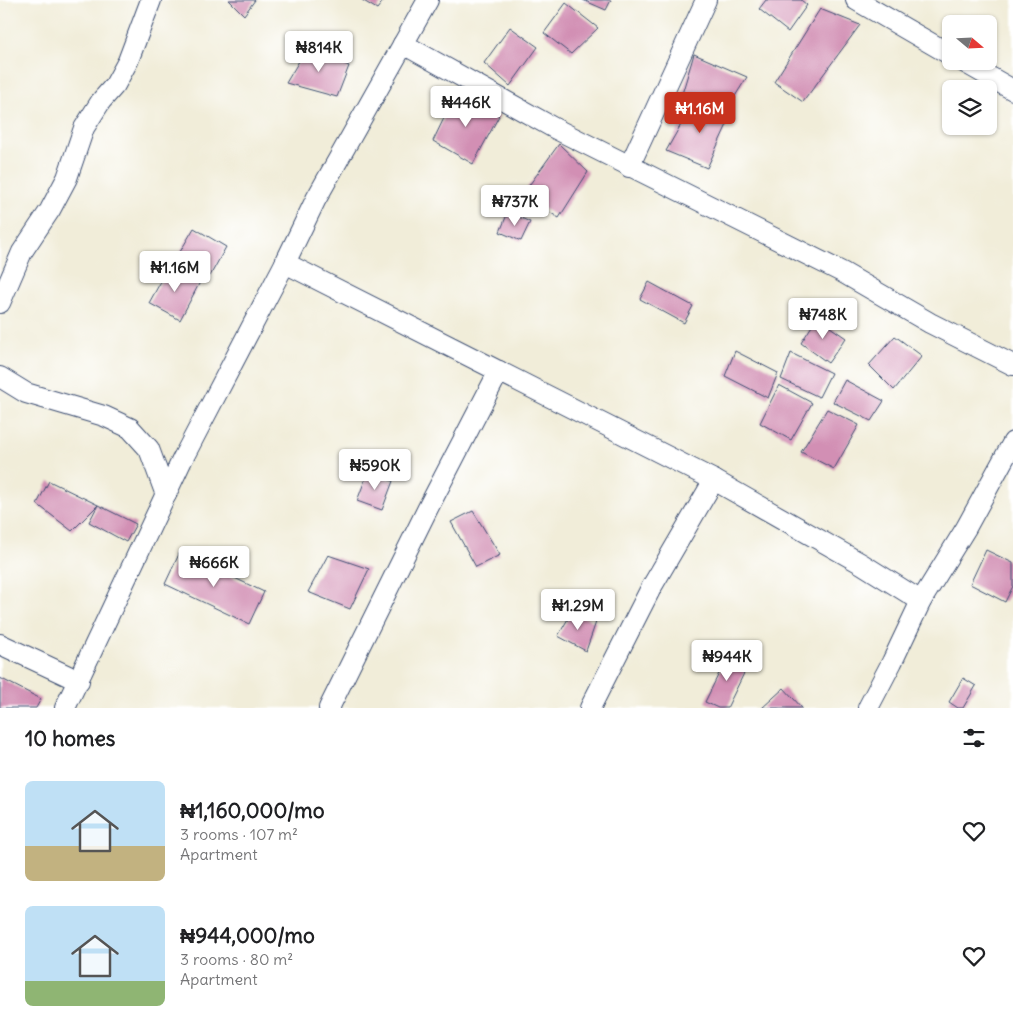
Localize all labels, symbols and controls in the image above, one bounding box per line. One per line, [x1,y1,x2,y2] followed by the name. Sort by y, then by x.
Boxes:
[942,15,998,70] north arrow
[942,15,997,135] map controls
[284,30,354,73] pin: ₦814K
[296,37,342,57] text: ₦814K
[942,80,997,135] button: layers
[431,86,501,128] pin: ₦446K
[441,92,491,112] text: ₦446K
[659,92,741,134] pin: ₦1.16M
[675,98,725,118] text: ₦1.16M
[480,184,550,227] pin: ₦737K
[492,191,538,211] text: ₦737K
[134,250,216,293] pin: ₦1.16M
[150,257,200,277] text: ₦1.16M
[788,298,858,340] pin: ₦748K
[799,304,847,324] text: ₦748K
[340,448,410,491] pin: ₦590K
[350,455,400,475] text: ₦590K
[179,546,249,588] pin: ₦666K
[189,552,239,572] text: ₦666K
[537,588,619,631] pin: ₦1.29M
[552,595,604,615] text: ₦1.29M
[692,640,762,682] pin: ₦944K
[702,646,752,666] text: ₦944K
[960,724,988,752] icon: filters
[25,725,115,752] text: 10 homes
[180,797,325,824] text: ₦1,160,000/mo
[65,801,125,861] icon: home
[960,817,988,845] icon: heart
[180,824,298,844] text: 3 rooms · 107 m²
[180,844,258,864] text: Apartment
[180,922,315,949] text: ₦944,000/mo
[65,926,125,986] icon: home
[960,942,988,970] icon: heart
[180,949,293,969] text: 3 rooms · 80 m²
[180,969,258,989] text: Apartment

